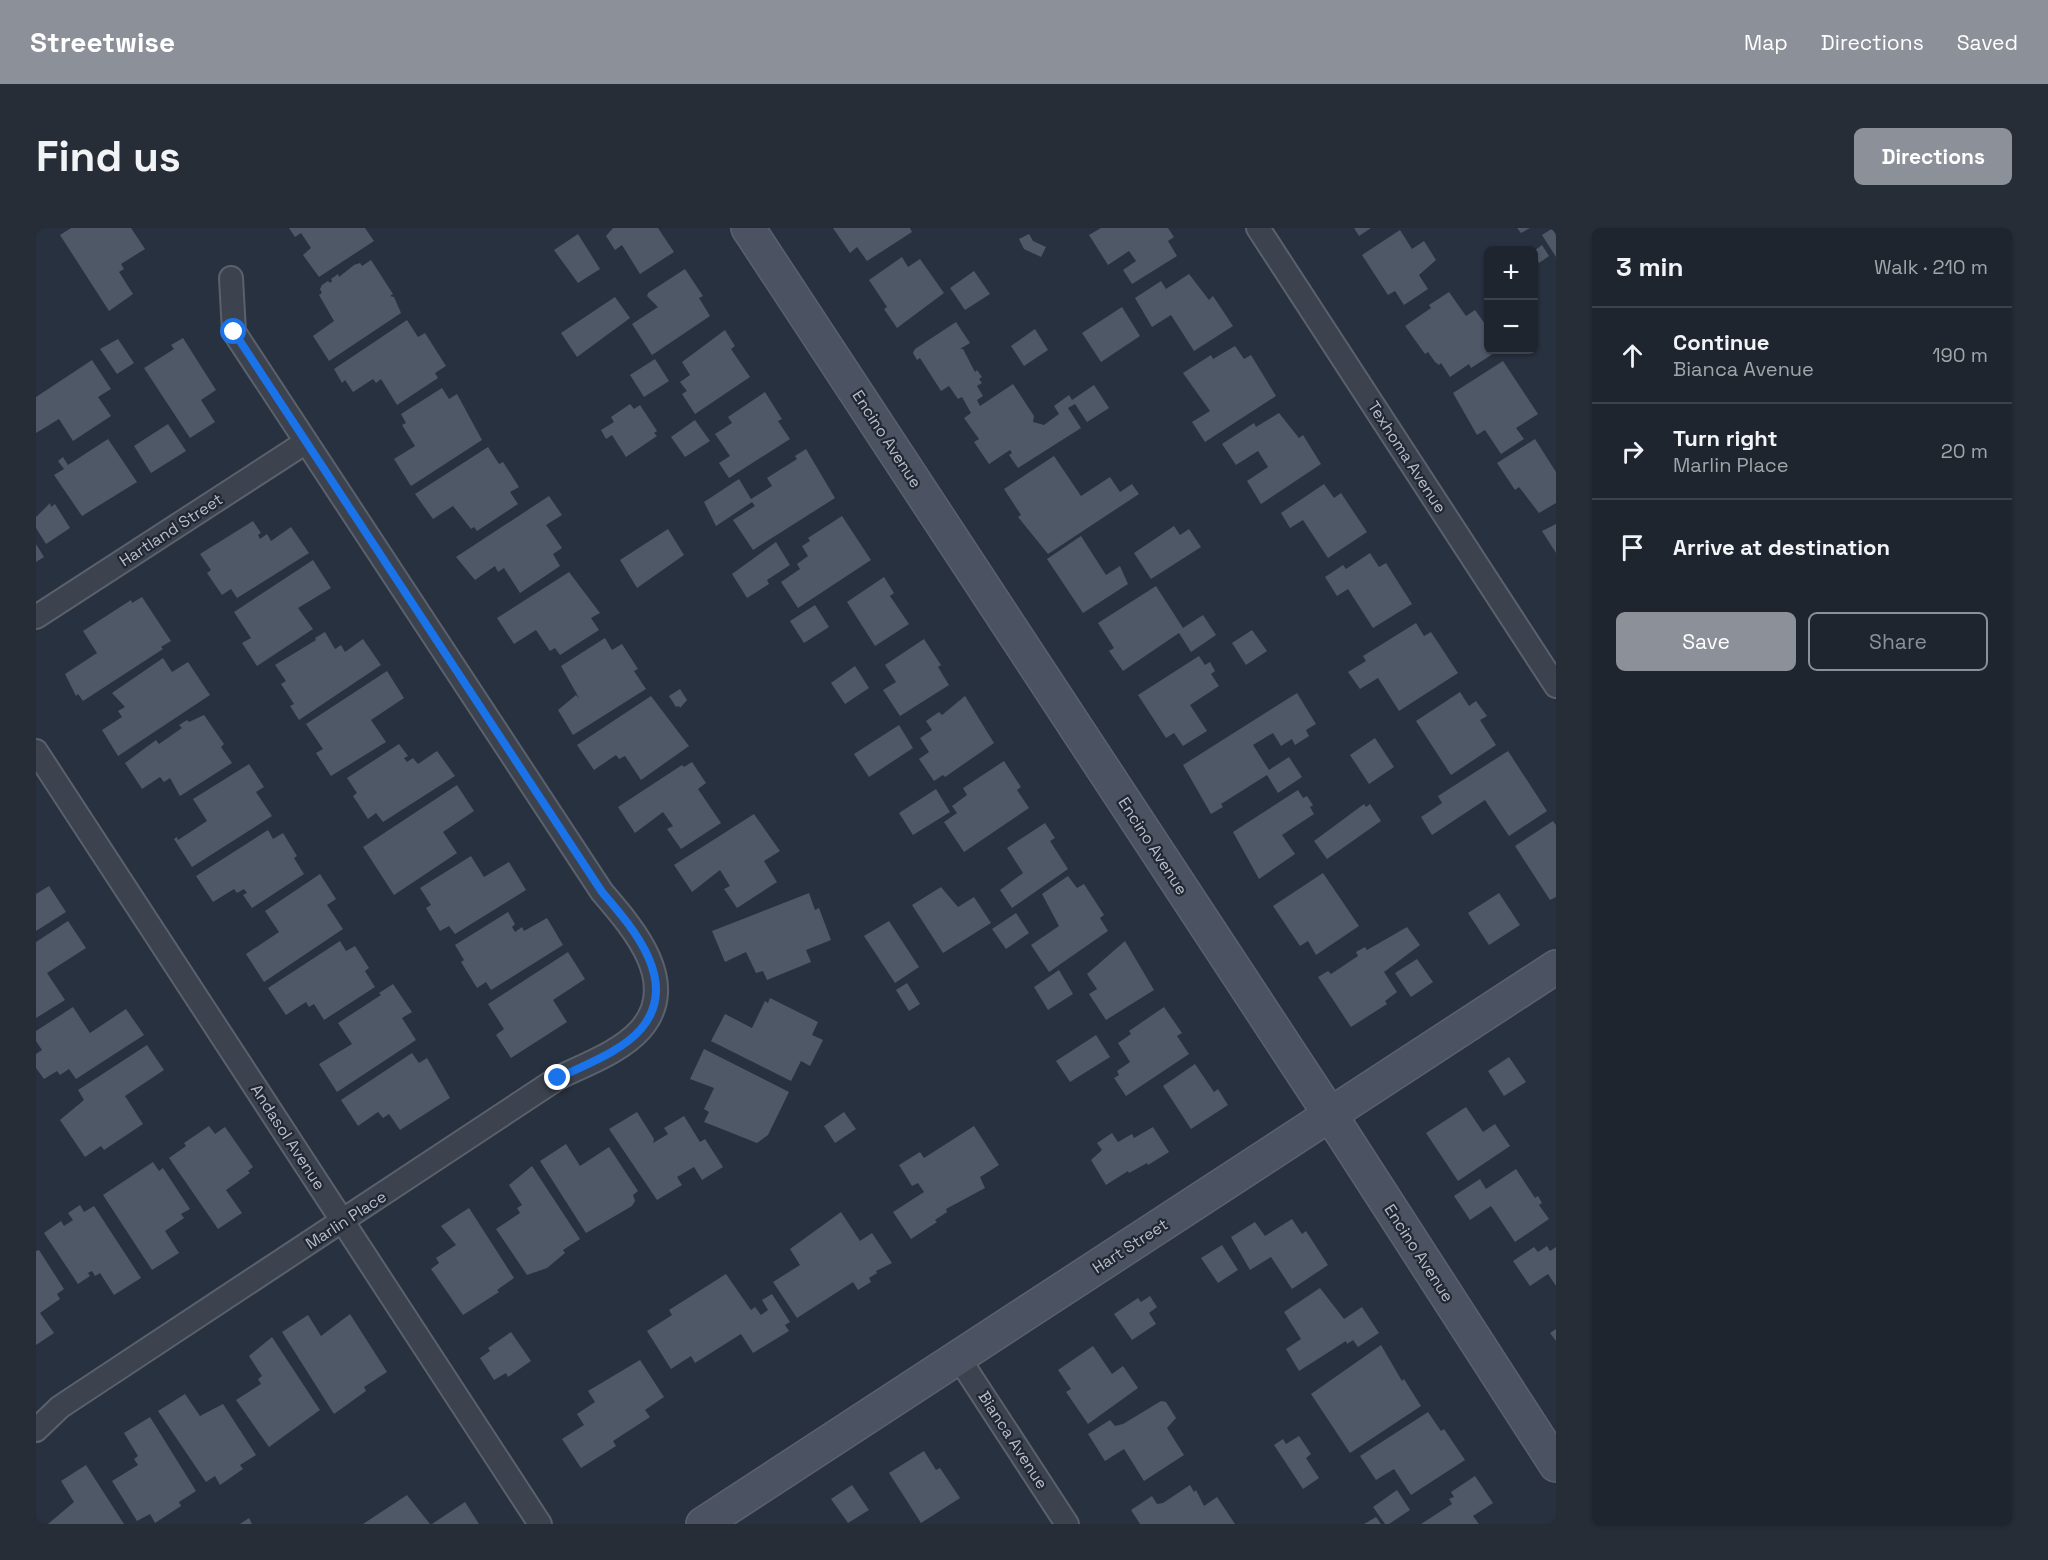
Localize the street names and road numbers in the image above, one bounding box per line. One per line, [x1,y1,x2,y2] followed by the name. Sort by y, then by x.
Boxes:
[848,386,926,492] street label: Encino Avenue
[1363,397,1451,517] street label: Texhoma Avenue
[115,489,227,571] street label: Hartland Street
[1114,793,1192,899] street label: Encino Avenue
[246,1080,330,1194] street label: Andasol Avenue
[302,1186,390,1254] street label: Marlin Place
[1380,1200,1458,1306] street label: Encino Avenue
[1088,1214,1172,1278] street label: Hart Street
[974,1387,1052,1493] street label: Bianca Avenue

